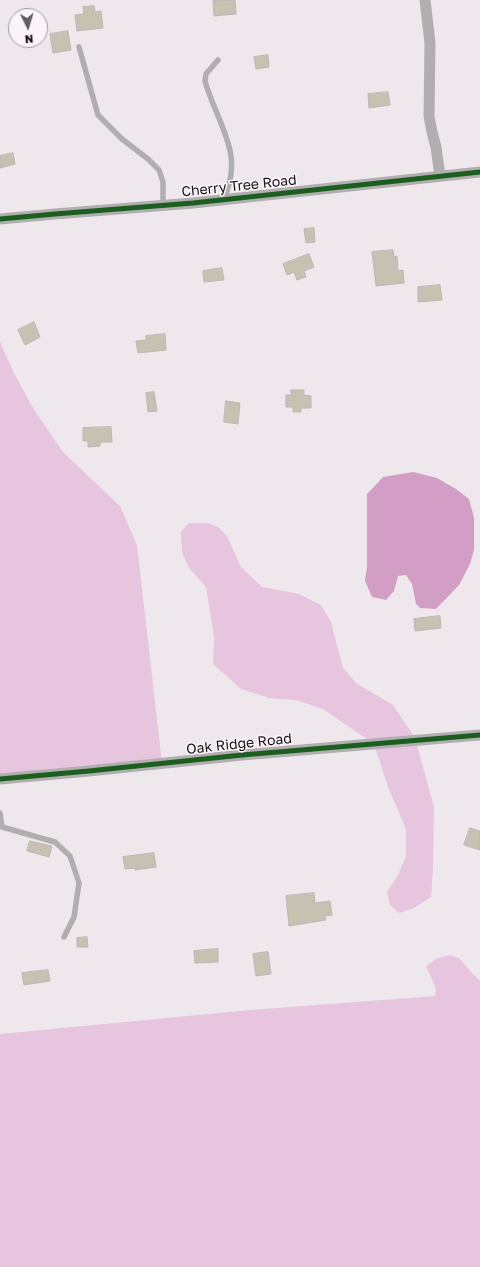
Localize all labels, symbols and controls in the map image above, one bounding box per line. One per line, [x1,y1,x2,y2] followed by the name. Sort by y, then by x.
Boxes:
[8,8,48,48] north arrow
[24,33,34,46] text: N
[181,172,297,200] street label: Cherry Tree Road
[185,730,293,758] street label: Oak Ridge Road

